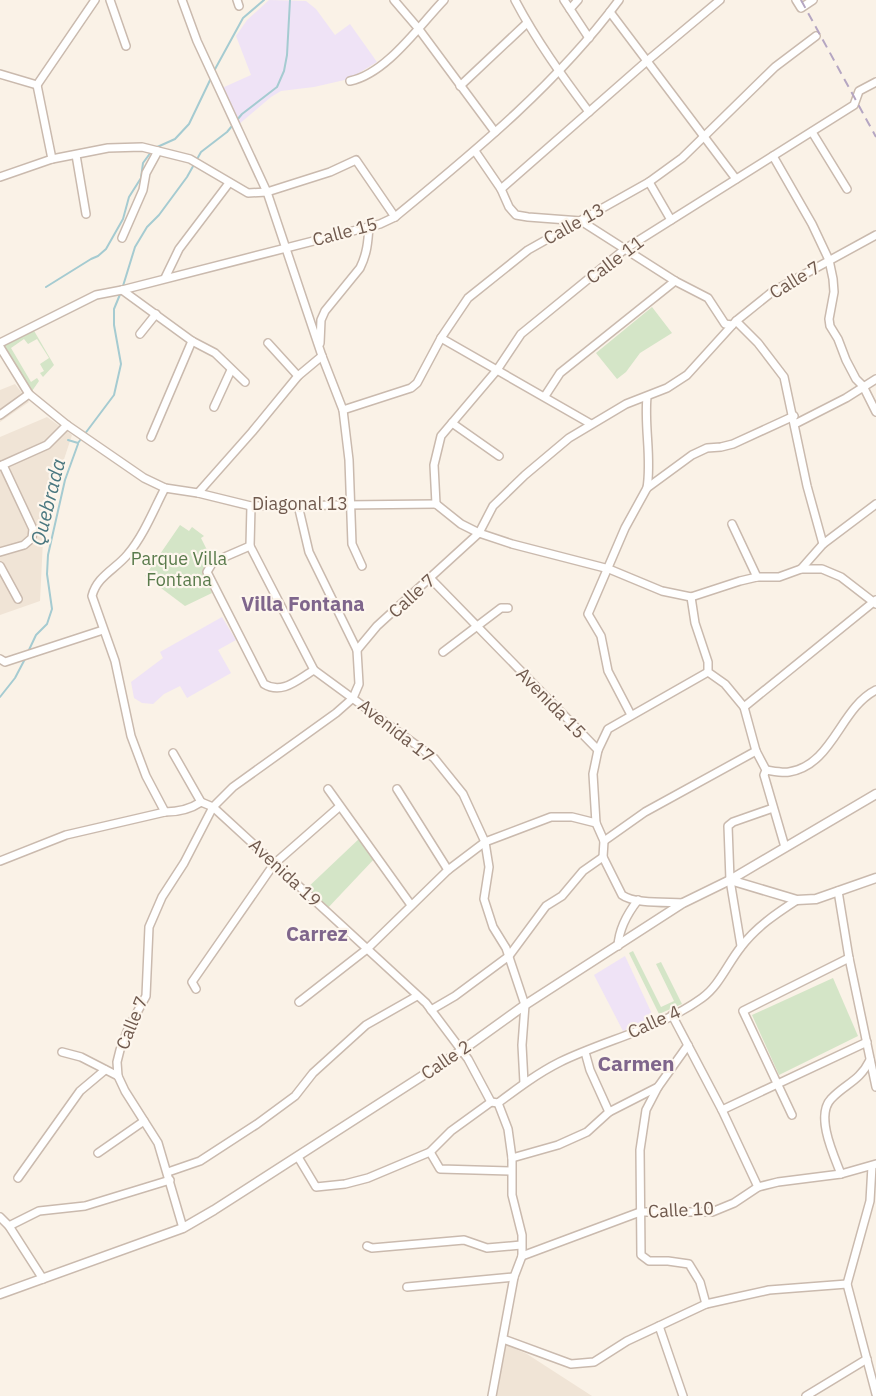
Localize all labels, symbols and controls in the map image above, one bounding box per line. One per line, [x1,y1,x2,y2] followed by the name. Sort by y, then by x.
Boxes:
[539,197,608,250] street label: Calle 13
[310,212,380,251] street label: Calle 15
[581,230,648,289] street label: Calle 11
[765,255,824,304] street label: Calle 7
[24,456,71,548] water label: Quebrada
[252,492,348,515] street label: Diagonal 13
[131,547,228,591] park label: Parque Villa Fontana
[383,569,440,623] street label: Calle 7
[241,590,365,617] district label: Villa Fontana
[512,662,591,743] street label: Avenida 15
[354,694,439,767] street label: Avenida 17
[244,833,326,912] street label: Avenida 19
[286,920,348,947] district label: Carrez
[110,993,153,1053] street label: Calle 7
[624,1000,684,1043] street label: Calle 4
[416,1035,475,1085] street label: Calle 2
[597,1049,675,1077] district label: Carmen
[647,1196,715,1223] street label: Calle 10

